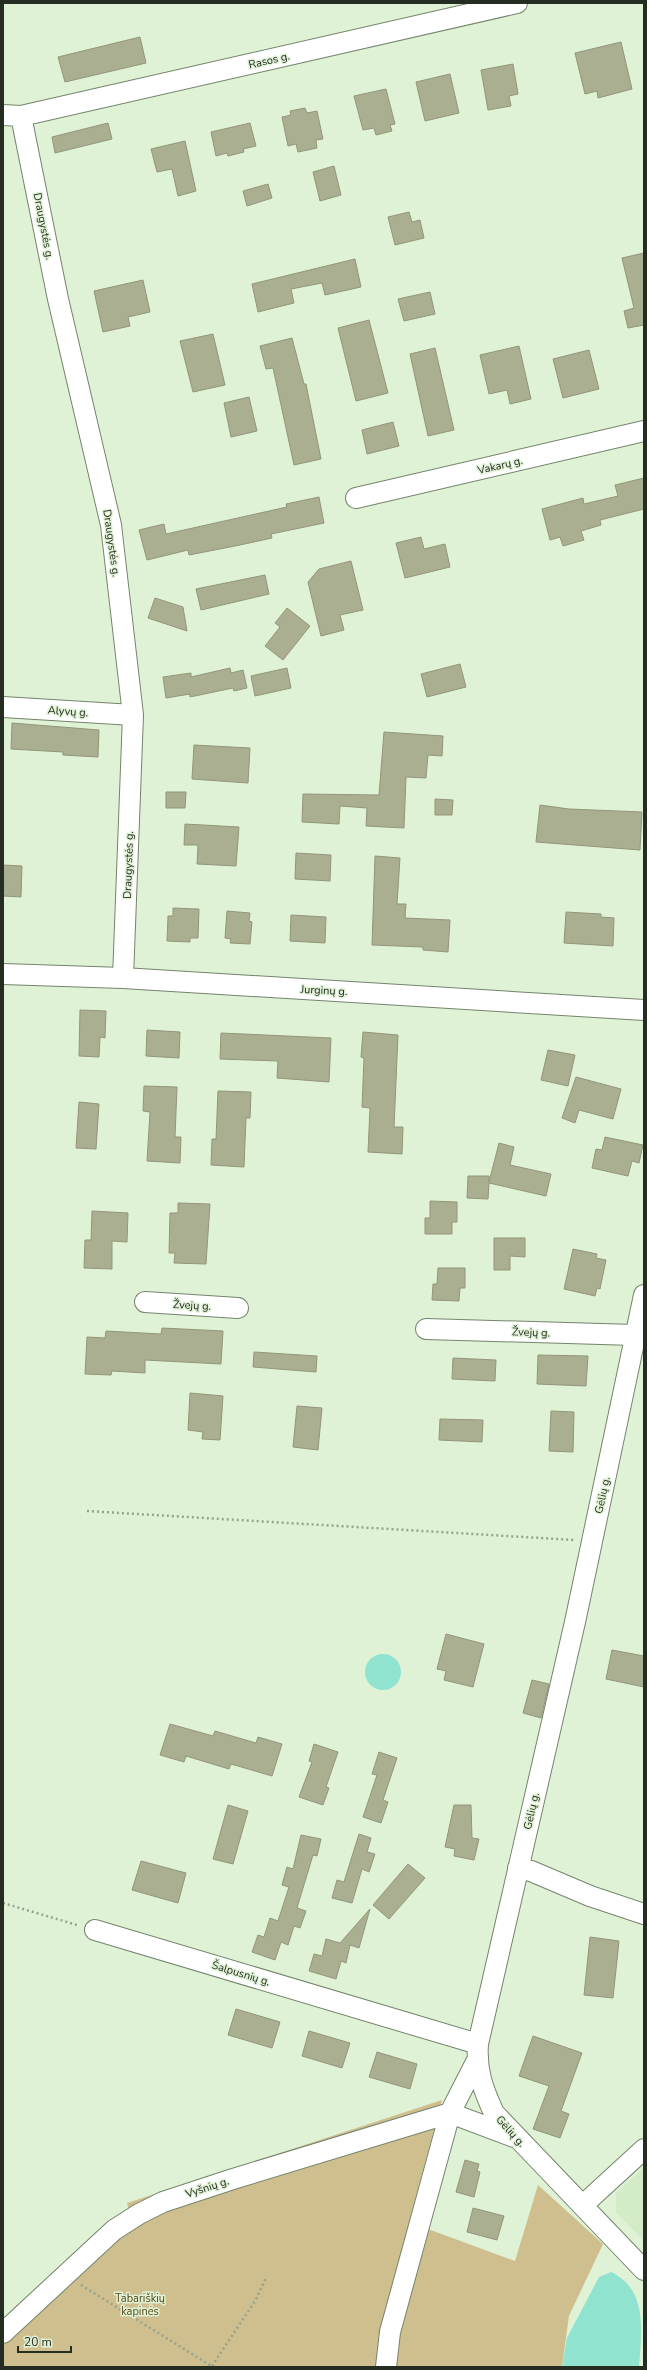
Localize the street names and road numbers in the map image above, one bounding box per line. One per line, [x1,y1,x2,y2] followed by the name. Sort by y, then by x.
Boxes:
[247,48,291,72] street label: Rasos g.
[30,191,57,261] street label: Draugystės g.
[475,453,524,478] street label: Vakarų g.
[99,508,124,578] street label: Draugystės g.
[47,703,89,720] street label: Alyvų g.
[120,831,137,899] street label: Draugystės g.
[299,982,348,999] street label: Jurginų g.
[173,1296,211,1314] street label: Žvejų g.
[512,1323,550,1341] street label: Žvejų g.
[591,1475,614,1515] street label: Gėlių g.
[520,1791,543,1831] street label: Gėlių g.
[210,1957,272,1989] street label: Šalpusnių g.
[492,2112,529,2150] street label: Gėlių g.
[183,2173,231,2202] street label: Vyšnių g.

